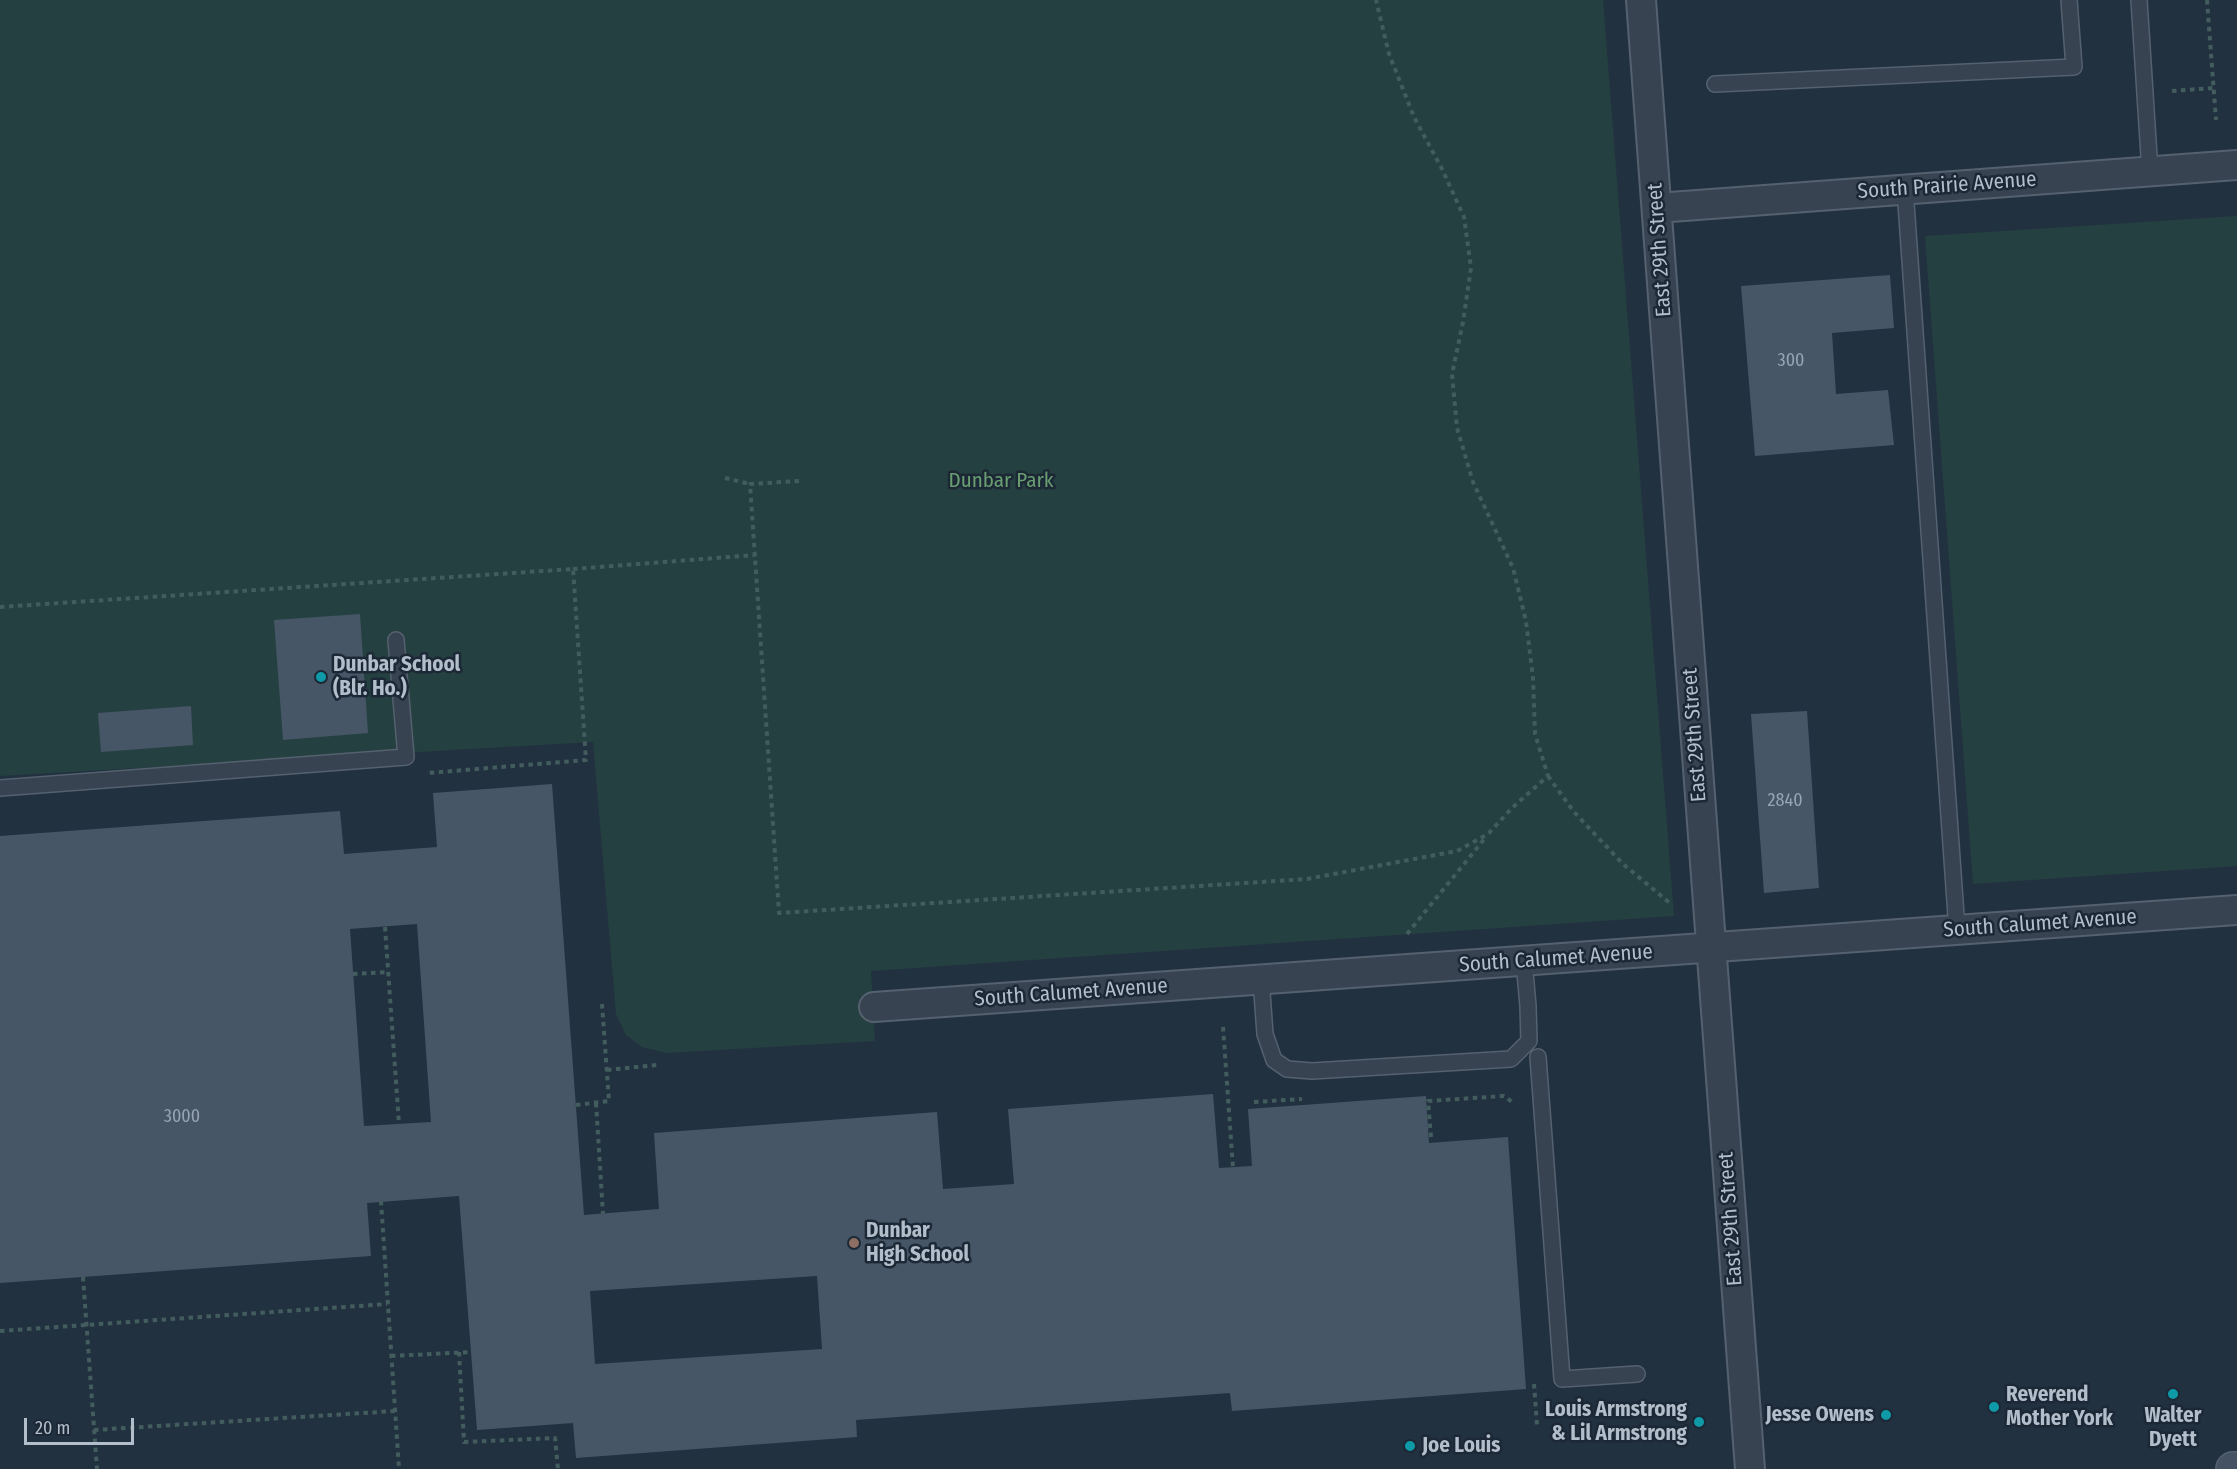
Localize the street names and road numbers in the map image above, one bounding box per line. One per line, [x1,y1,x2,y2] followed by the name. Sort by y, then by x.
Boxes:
[1857,167,2037,205] street label: South Prairie Avenue
[1643,182,1677,318] street label: East 29th Street
[1678,667,1712,803] street label: East 29th Street
[1942,905,2138,943] street label: South Calumet Avenue
[1458,940,1654,978] street label: South Calumet Avenue
[973,974,1169,1012] street label: South Calumet Avenue
[1714,1151,1748,1287] street label: East 29th Street

